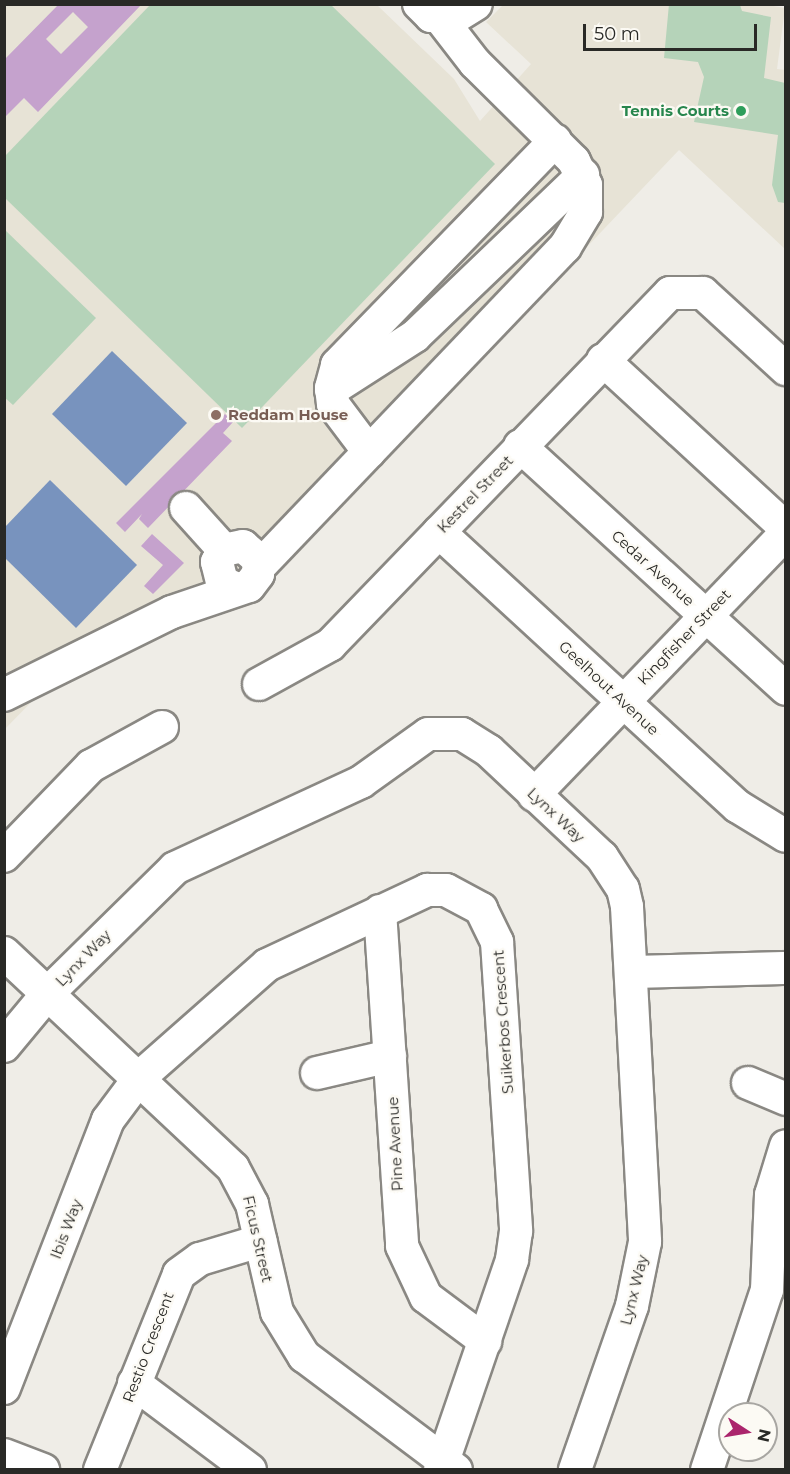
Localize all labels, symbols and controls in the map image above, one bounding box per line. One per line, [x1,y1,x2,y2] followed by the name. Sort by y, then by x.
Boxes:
[586,12,760,50] scale bar
[594,23,640,45] text: 50 m
[622,102,729,120] place label: Tennis Courts
[734,104,748,118] marker: Tennis Courts
[228,406,348,424] place label: Reddam House
[209,408,223,422] marker: Reddam House
[433,451,517,537] street label: Kestrel Street
[608,526,698,610] street label: Cedar Avenue
[634,585,734,689] street label: Kingfisher Street
[555,637,663,739] street label: Geelhout Avenue
[524,784,588,846] street label: Lynx Way
[52,926,114,990] street label: Lynx Way
[489,949,517,1095] street label: Suikerbos Crescent
[384,1096,406,1192] street label: Pine Avenue
[239,1194,277,1284] street label: Ficus Street
[46,1197,86,1261] street label: Ibis Way
[617,1253,651,1327] street label: Lynx Way
[119,1289,177,1405] street label: Restio Crescent
[718,1402,778,1462] north arrow
[754,1427,775,1444] text: N

